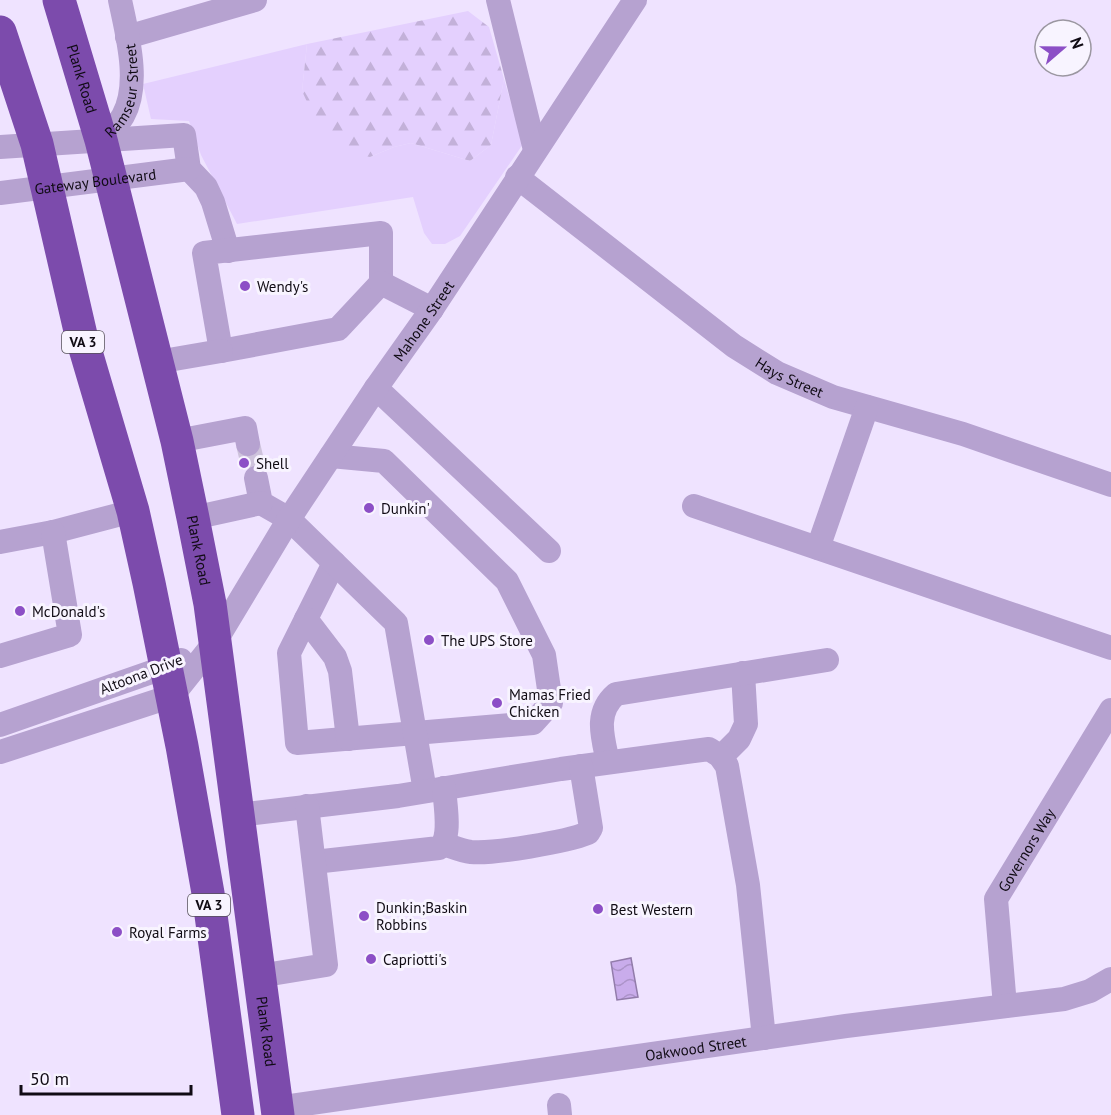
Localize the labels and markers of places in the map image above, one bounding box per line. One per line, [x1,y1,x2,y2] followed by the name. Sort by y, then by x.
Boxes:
[257,277,308,296] place label: Wendy's
[238,279,252,293] marker: Wendy's
[256,454,289,473] place label: Shell
[237,456,251,470] marker: Shell
[381,499,430,518] place label: Dunkin'
[362,501,376,515] marker: Dunkin'
[32,602,105,621] place label: McDonald's
[13,604,27,618] marker: McDonald's
[441,631,533,650] place label: The UPS Store
[422,633,436,647] marker: The UPS Store
[509,685,591,721] place label: Mamas Fried Chicken
[490,696,504,710] marker: Mamas Fried Chicken
[376,898,467,934] place label: Dunkin;Baskin Robbins
[610,900,693,919] place label: Best Western
[591,902,605,916] marker: Best Western
[357,909,371,923] marker: Dunkin;Baskin Robbins
[129,923,207,942] place label: Royal Farms
[110,925,124,939] marker: Royal Farms
[383,950,447,969] place label: Capriotti's
[364,952,378,966] marker: Capriotti's

